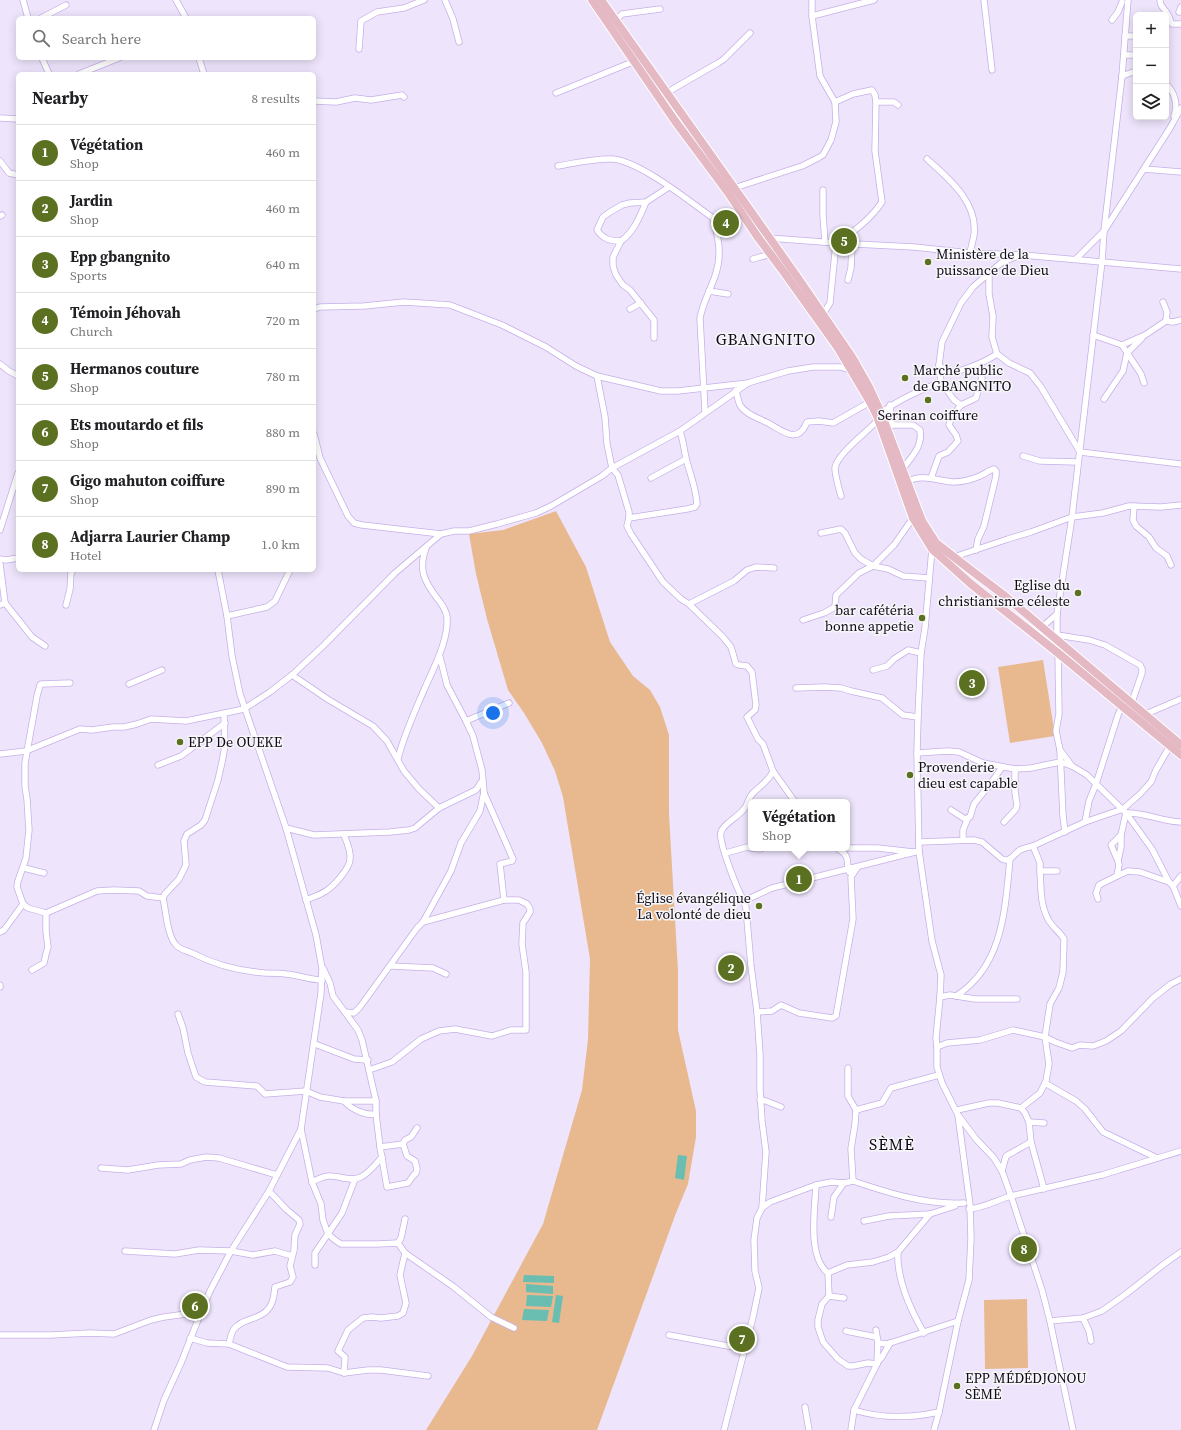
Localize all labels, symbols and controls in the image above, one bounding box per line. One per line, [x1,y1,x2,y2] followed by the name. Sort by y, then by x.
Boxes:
[1133,12,1169,120] map controls
[1133,12,1169,48] button: +
[16,16,316,60] search box
[30,27,52,49] icon: search
[62,28,141,49] text: Search here
[1133,48,1169,84] button: −
[1133,84,1169,120] button: layers
[32,86,88,110] text: Nearby
[252,90,300,107] text: 8 results
[70,134,143,155] text: Végétation
[41,144,49,161] text: 1
[266,144,300,161] text: 460 m
[70,155,99,172] text: Shop
[70,190,113,211] text: Jardin
[41,200,49,217] text: 2
[266,200,300,217] text: 460 m
[713,208,739,238] pin: 4
[70,211,99,228] text: Shop
[831,226,857,256] pin: 5
[936,244,1049,280] place label: Ministère de la puissance de Dieu
[70,246,170,267] text: Epp gbangnito
[41,256,49,273] text: 3
[266,256,300,273] text: 640 m
[923,257,933,267] marker: Ministère de la puissance de Dieu
[70,267,107,284] text: Sports
[70,302,181,323] text: Témoin Jéhovah
[41,312,49,329] text: 4
[266,312,300,329] text: 720 m
[70,323,113,340] text: Church
[716,328,816,350] district label: GBANGNITO
[70,358,199,379] text: Hermanos couture
[913,360,1012,396] place label: Marché public de GBANGNITO
[41,368,49,385] text: 5
[266,368,300,385] text: 780 m
[900,373,910,383] marker: Marché public de GBANGNITO
[70,379,99,396] text: Shop
[923,395,933,405] marker: Serinan coiffure
[878,405,978,425] place label: Serinan coiffure
[70,414,203,435] text: Ets moutardo et fils
[41,424,49,441] text: 6
[266,424,300,441] text: 880 m
[70,435,99,452] text: Shop
[70,470,225,491] text: Gigo mahuton coiffure
[41,480,49,497] text: 7
[266,480,300,497] text: 890 m
[70,491,99,508] text: Shop
[70,526,230,547] text: Adjarra Laurier Champ
[41,536,49,553] text: 8
[261,536,300,553] text: 1.0 km
[70,547,102,564] text: Hotel
[938,575,1070,611] place label: Eglise du christianisme céleste
[1073,588,1083,598] marker: Eglise du christianisme céleste
[825,600,915,636] place label: bar cafétéria bonne appetie
[917,613,927,623] marker: bar cafétéria bonne appetie
[959,668,985,698] pin: 3
[483,703,503,723] your location
[188,732,282,752] place label: EPP De OUEKE
[175,737,185,747] marker: EPP De OUEKE
[918,757,1018,793] place label: Provenderie dieu est capable
[905,770,915,780] marker: Provenderie dieu est capable
[748,799,850,851] popup
[762,806,836,827] text: Végétation
[762,827,791,844] text: Shop
[786,864,812,894] pin: 1
[636,888,751,924] place label: Église évangélique La volonté de dieu
[754,901,764,911] marker: Église évangélique La volonté de dieu
[718,953,744,983] pin: 2
[869,1133,915,1155] district label: SÈMÈ
[1011,1234,1037,1264] pin: 8
[182,1291,208,1321] pin: 6
[729,1324,755,1354] pin: 7
[965,1368,1086,1404] place label: EPP MÉDÉDJONOU SÈMÉ
[952,1381,962,1391] marker: EPP MÉDÉDJONOU SÈMÉ

